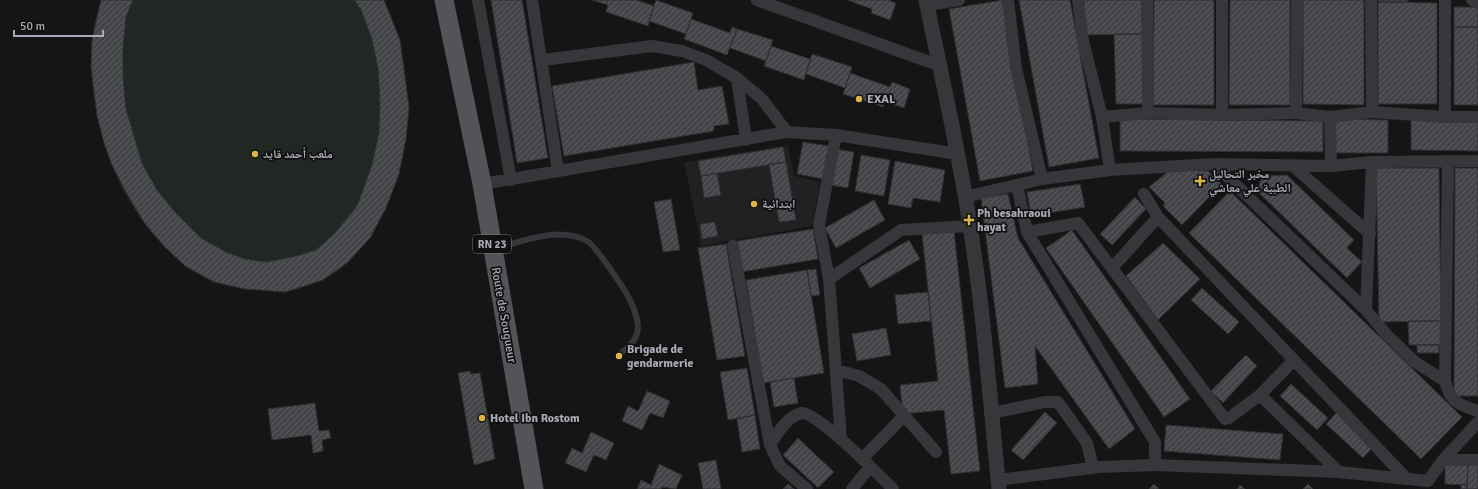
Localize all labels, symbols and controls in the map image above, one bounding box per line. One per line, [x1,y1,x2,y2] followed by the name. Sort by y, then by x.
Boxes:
[14,12,103,38] scale bar
[20,19,45,34] text: 50 m
[867,92,896,107] place label: EXAL
[854,94,864,104] marker: EXAL
[263,147,333,162] place label: ملعب أحمد قايد
[250,149,260,159] marker: ملعب أحمد قايد
[1209,167,1291,198] place label: مخبر التحاليل الطبية علي معاشي
[1194,175,1206,187] marker: مخبر التحاليل الطبية علي معاشي
[762,197,795,212] place label: ابتدائية
[749,199,759,209] marker: ابتدائية
[977,206,1051,235] place label: Ph besahraoui hayat
[964,215,974,225] marker: Ph besahraoui hayat
[473,235,511,253] road number: RN 23
[488,266,519,365] street label: Route de Sougueur
[627,342,694,371] place label: Brigade de gendarmerie
[614,351,624,361] marker: Brigade de gendarmerie
[490,411,580,426] place label: Hotel Ibn Rostom
[477,413,487,423] marker: Hotel Ibn Rostom

